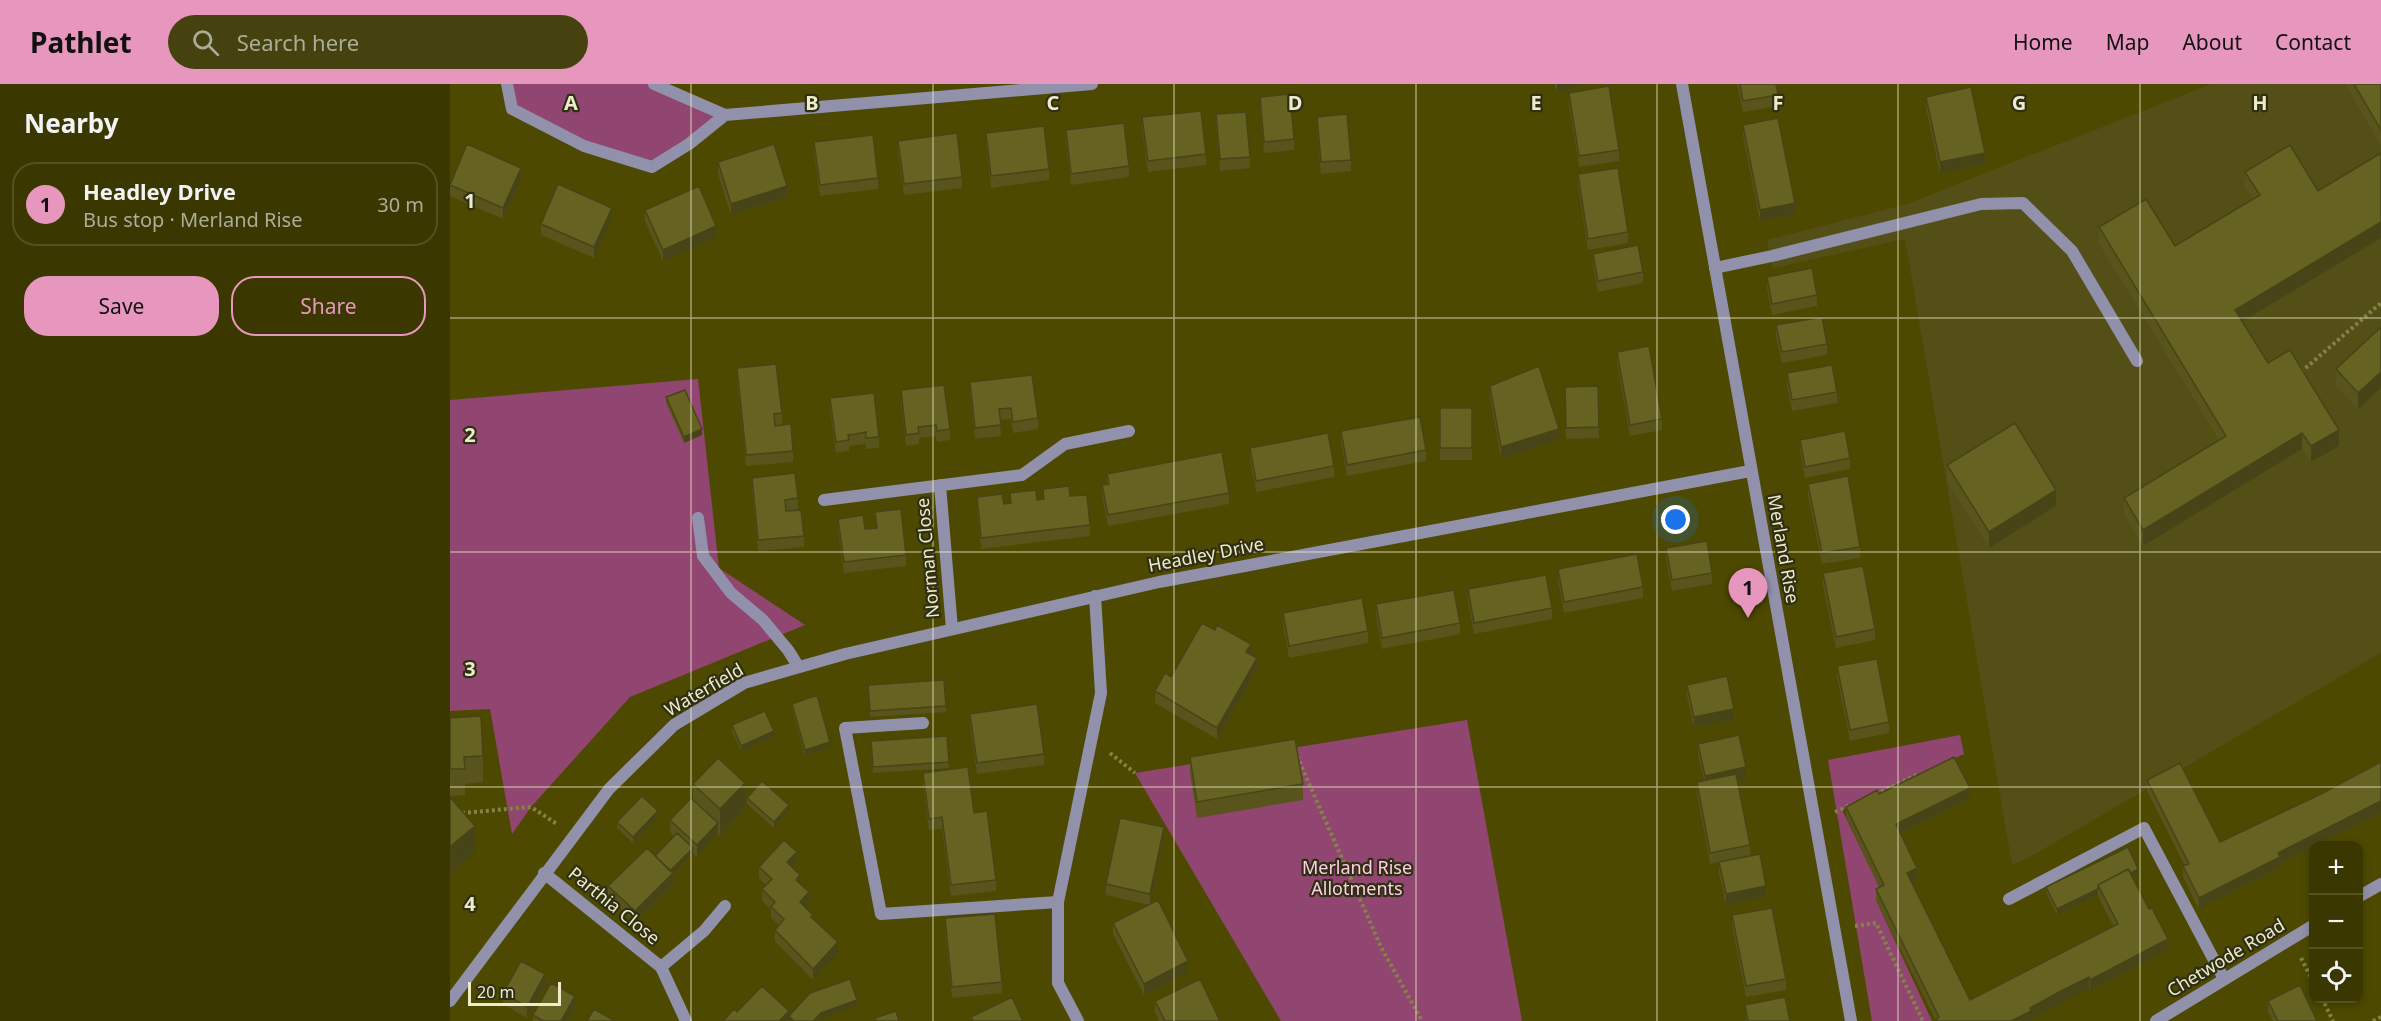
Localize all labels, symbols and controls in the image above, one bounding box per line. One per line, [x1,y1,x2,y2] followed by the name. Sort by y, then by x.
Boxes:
[168,15,588,69] search box
[30,23,132,61] text: Pathlet
[189,26,222,59] icon: search
[237,27,359,57] text: Search here
[2013,28,2073,56] text: Home
[2106,28,2149,56] text: Map
[2182,28,2242,56] text: About
[2275,28,2351,56] text: Contact
[564,89,578,116] text: A
[805,89,819,116] text: B
[1047,89,1060,116] text: C
[1288,89,1302,116] text: D
[1530,89,1542,116] text: E
[1773,89,1783,116] text: F
[2012,89,2026,116] text: G
[2252,89,2268,116] text: H
[24,105,119,141] text: Nearby
[83,176,236,206] text: Headley Drive
[464,187,476,214] text: 1
[40,191,51,218] text: 1
[377,191,424,218] text: 30 m
[83,206,302,233] text: Bus stop · Merland Rise
[24,276,219,336] button: Save
[231,276,426,336] button: Share
[464,421,476,448] text: 2
[1763,493,1805,605] street label: Merland Rise
[910,497,944,619] street label: Norman Close
[1661,505,1690,534] your location
[1146,531,1266,577] street label: Headley Drive
[1728,568,1768,618] pin: 1
[464,655,476,682] text: 3
[660,657,747,721] street label: Waterfield
[2309,841,2363,1003] map controls
[2309,841,2363,895] button: +
[1302,855,1412,900] park label: Merland Rise Allotments
[564,861,665,950] street label: Parthia Close
[464,890,476,917] text: 4
[2309,895,2363,949] button: −
[2162,913,2289,1002] street label: Chetwode Road
[2309,949,2363,1003] button: locate
[468,979,561,1006] scale bar
[477,981,514,1003] text: 20 m

